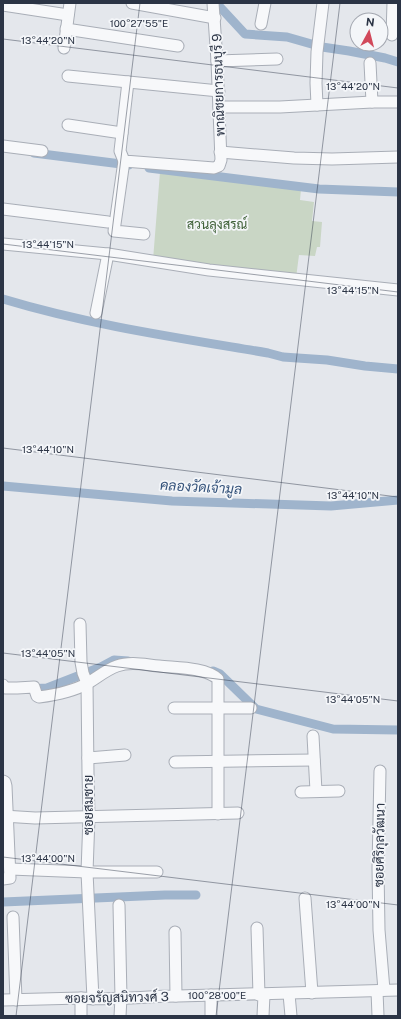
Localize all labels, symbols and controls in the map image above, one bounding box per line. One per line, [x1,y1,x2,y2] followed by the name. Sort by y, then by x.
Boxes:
[349,12,389,52] north arrow
[365,16,375,29] text: N
[110,17,168,29] text: 100°27'55"E
[207,33,230,137] street label: พาณิชยการธนบุรี 9
[21,34,75,46] text: 13°44'20"N
[326,80,380,92] text: 13°44'20"N
[187,215,247,234] park label: สวนลุงสรณ์
[22,238,74,250] text: 13°44'15"N
[327,284,379,296] text: 13°44'15"N
[22,443,74,455] text: 13°44'10"N
[159,477,242,499] water label: คลองวัดเจ้ามูล
[327,489,379,501] text: 13°44'10"N
[21,647,75,659] text: 13°44'05"N
[326,693,380,705] text: 13°44'05"N
[81,775,96,835] street label: ซอยสมชาย
[370,803,390,887] street label: ซอยศิริกุลวัฒนา
[21,852,75,864] text: 13°44'00"N
[326,898,380,910] text: 13°44'00"N
[65,987,169,1007] street label: ซอยจรัญสนิทวงศ์ 3
[188,989,246,1001] text: 100°28'00"E

